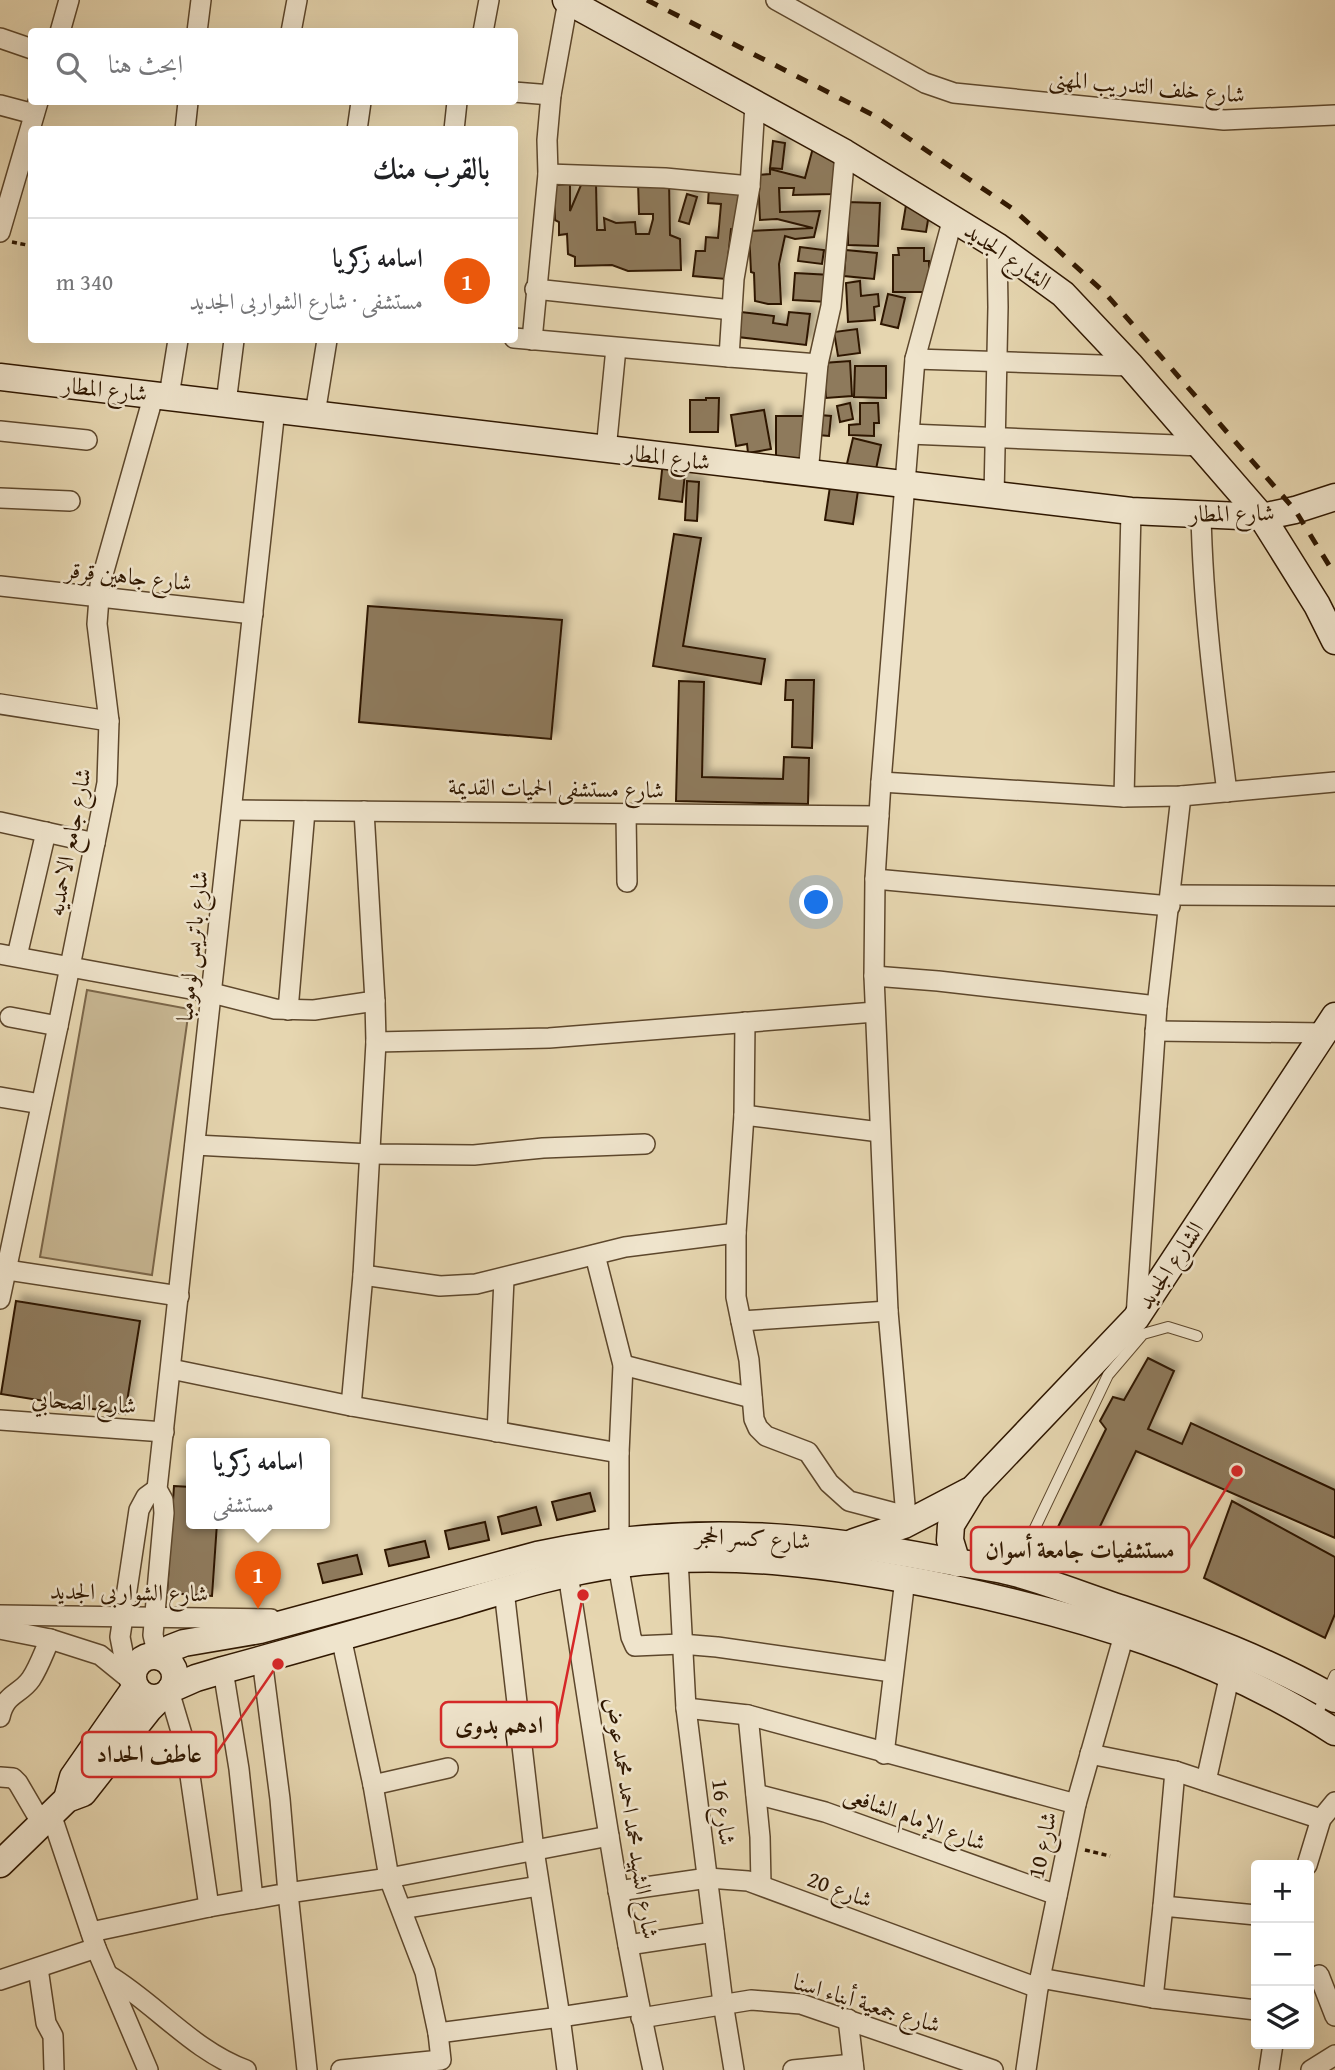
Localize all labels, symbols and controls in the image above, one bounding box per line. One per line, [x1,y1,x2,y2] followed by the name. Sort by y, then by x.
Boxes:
[28,28,518,105] search box
[108,44,183,83] text: ابحث هنا
[52,48,90,86] icon: search
[1047,60,1246,114] street label: شارع خلف التدريب المهنى
[373,146,490,190] text: بالقرب منك
[956,214,1058,301] street label: الشارع الجديد
[332,238,423,277] text: اسامه زكريا
[56,265,113,298] text: 340 m
[461,265,473,298] text: 1
[189,284,423,317] text: مستشفى · شارع الشواربى الجديد
[59,367,149,413] street label: شارع المطار
[621,435,712,482] street label: شارع المطار
[1187,495,1275,534] street label: شارع المطار
[62,552,194,603] street label: شارع جاهين قرقر
[38,765,104,920] street label: شارع جامع الاحمديه
[448,769,664,810] street label: شارع مستشفى الحميات القديمة
[167,869,220,1023] street label: شارع باتريس لومومبا
[799,885,833,919] your location
[1128,1214,1214,1317] street label: الشارع الجديد
[30,1381,138,1426] street label: شارع الصحابي
[186,1438,330,1529] popup
[213,1441,303,1480] text: اسامه زكريا
[213,1487,274,1520] text: مستشفى
[693,1518,811,1561] street label: شارع كسر الحجر
[971,1527,1189,1572] callout: مستشفيات جامعة أسوان
[985,1532,1175,1567] text: مستشفيات جامعة أسوان
[235,1551,281,1609] pin: 1
[49,1574,208,1613] street label: شارع الشواربى الجديد
[593,1695,668,1942] street label: شارع الشهيد محمد احمد محمد عوض
[441,1702,557,1747] callout: ادهم بدوى
[455,1707,543,1747] text: ادهم بدوى
[82,1732,216,1777] callout: عاطف الحداد
[96,1736,202,1771] text: عاطف الحداد
[700,1777,745,1848] street label: شارع 16
[838,1777,991,1862] street label: شارع الإمام الشافعى
[1018,1809,1069,1882] street label: شارع 10
[1251,1860,1314,2049] map controls
[1251,1860,1314,1923] button: +
[802,1862,877,1919] street label: شارع 20
[1251,1923,1314,1986] button: −
[788,1964,945,2044] street label: شارع جمعية أبناء اسنا
[1251,1986,1314,2049] button: layers

